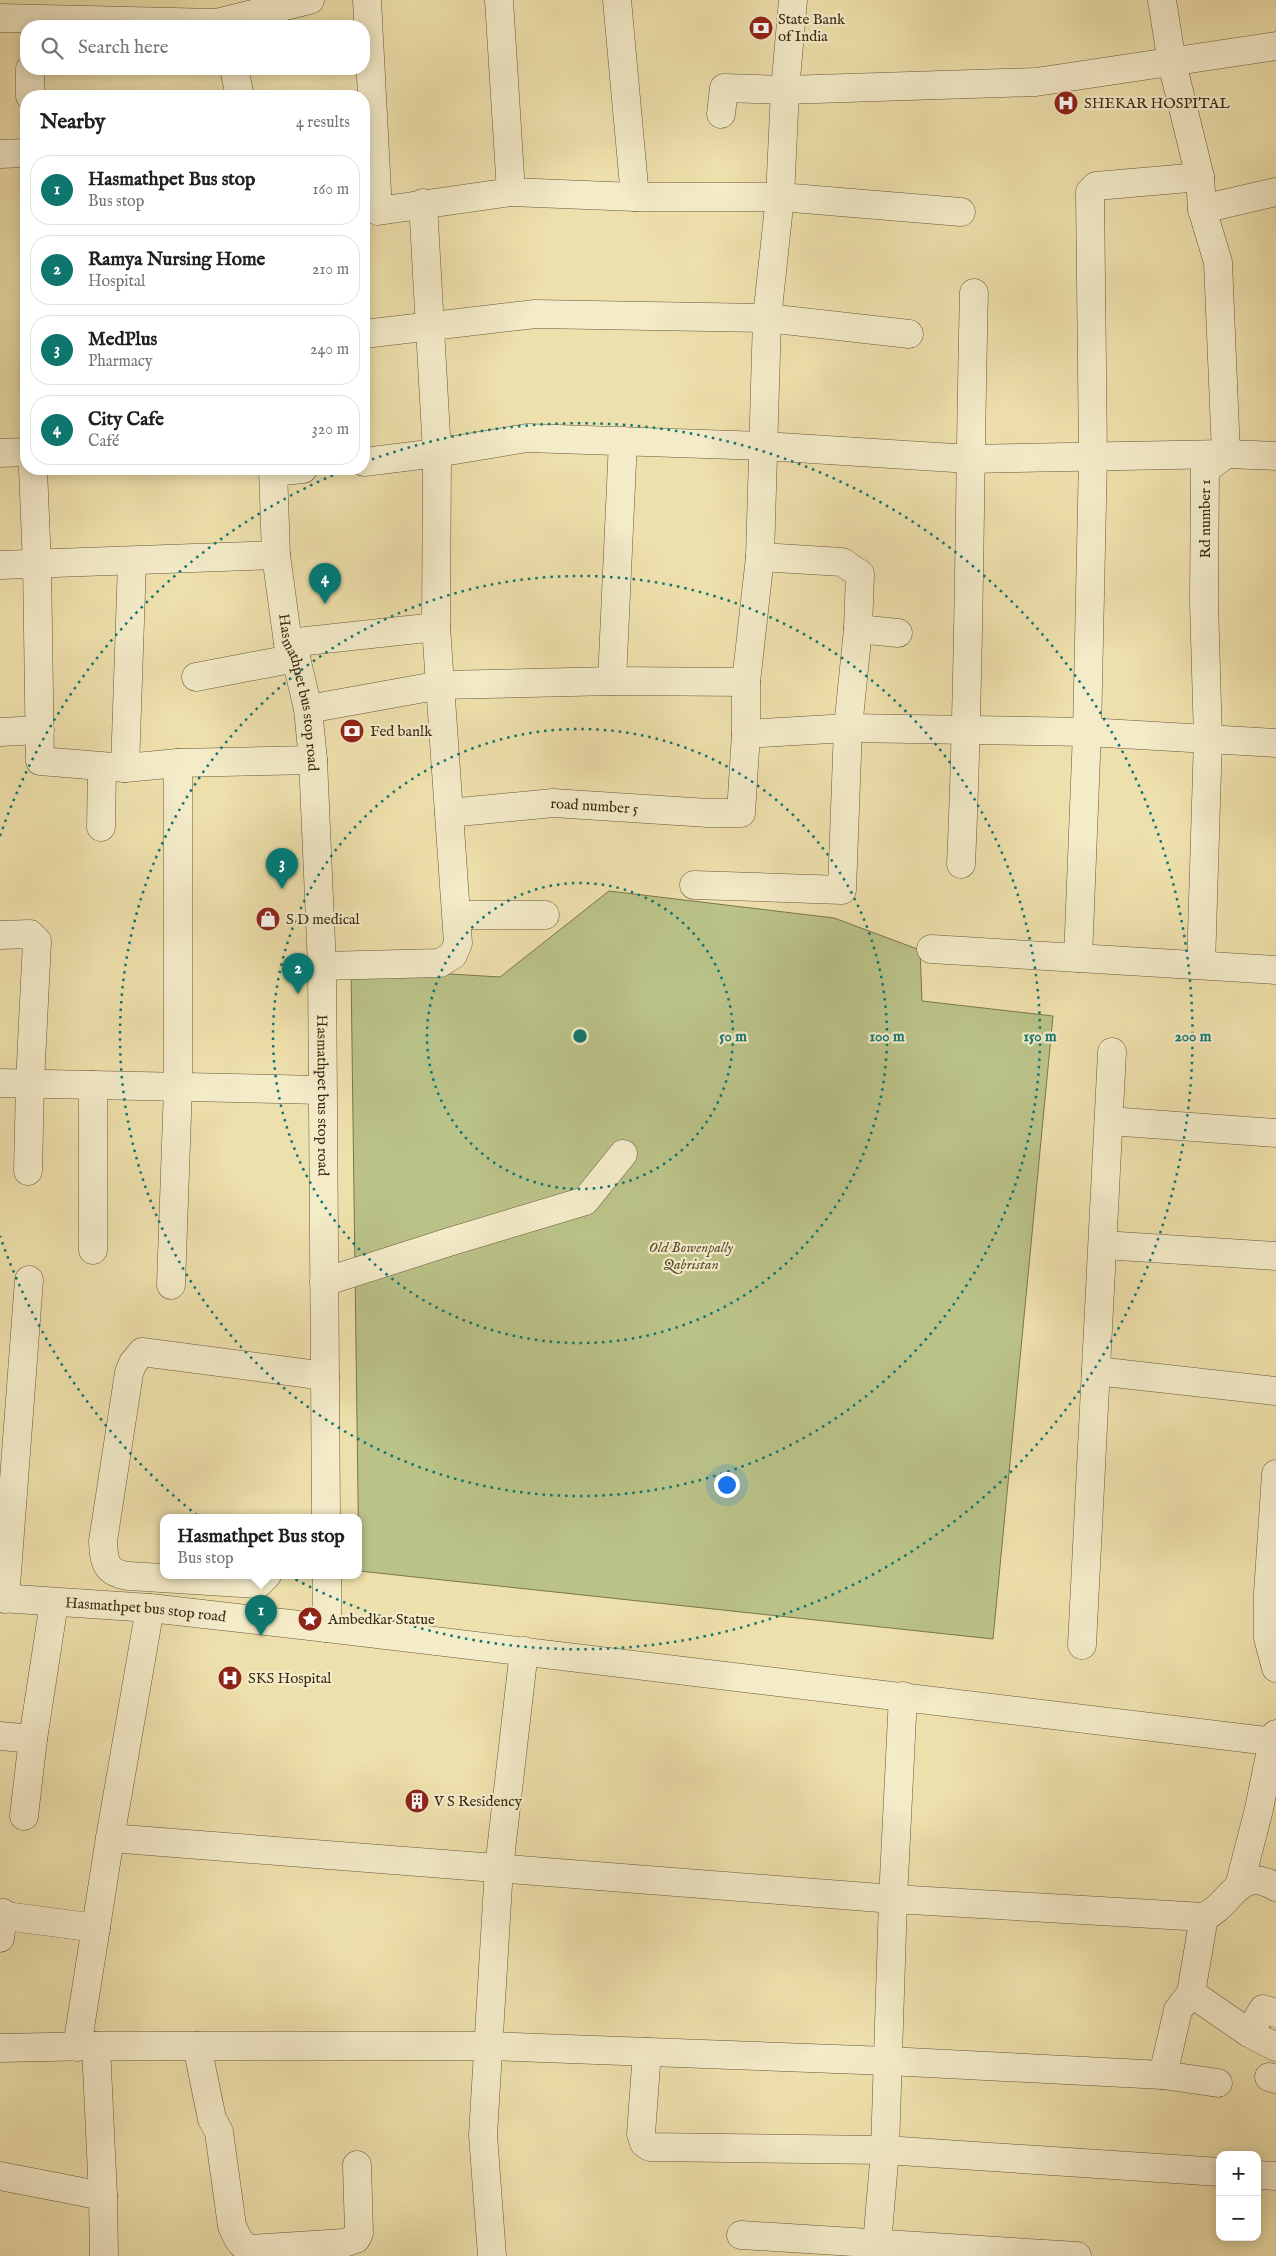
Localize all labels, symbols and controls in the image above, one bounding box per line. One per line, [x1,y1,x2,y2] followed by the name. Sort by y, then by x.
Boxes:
[778,10,846,46] place label: State Bank of India
[748,15,774,41] bank icon: State Bank of India
[20,20,370,75] search box
[38,34,66,62] icon: search
[78,36,169,60] text: Search here
[1053,90,1079,116] hospital icon: SHEKAR HOSPITAL
[1084,94,1230,113] place label: SHEKAR HOSPITAL
[40,109,105,136] text: Nearby
[296,113,350,133] text: 4 results
[88,168,255,192] text: Hasmathpet Bus stop
[54,180,60,200] text: 1
[313,180,349,200] text: 160 m
[88,192,144,212] text: Bus stop
[88,248,265,272] text: Ramya Nursing Home
[53,260,61,280] text: 2
[312,260,349,280] text: 210 m
[88,272,145,292] text: Hospital
[88,328,157,352] text: MedPlus
[54,340,60,360] text: 3
[310,340,349,360] text: 240 m
[88,352,153,372] text: Pharmacy
[88,408,164,432] text: City Cafe
[53,420,61,440] text: 4
[312,420,349,440] text: 320 m
[88,432,119,452] text: Café
[1196,479,1215,559] street label: Rd number 1
[309,563,341,604] pin: 4
[275,612,323,773] street label: Hasmathpet bus stop road
[339,718,365,744] bank icon: Fed banlk
[370,722,433,741] place label: Fed banlk
[550,793,639,818] street label: road number 5
[266,848,298,889] pin: 3
[255,906,281,932] shop icon: S D medical
[286,910,361,929] place label: S D medical
[282,953,314,994] pin: 2
[313,1014,333,1177] street label: Hasmathpet bus stop road
[571,1027,589,1045] centre of rings
[719,1027,747,1046] text: 50 m
[869,1027,905,1046] text: 100 m
[1023,1027,1057,1046] text: 150 m
[1175,1027,1212,1046] text: 200 m
[649,1238,734,1274] park label: Old Bowenpally Qabristan
[714,1472,740,1498] your location
[160,1514,362,1579] popup
[177,1525,345,1549] text: Hasmathpet Bus stop
[177,1549,234,1569] text: Bus stop
[64,1593,228,1626] street label: Hasmathpet bus stop road
[245,1595,277,1636] pin: 1
[297,1606,323,1632] place icon: Ambedkar Statue
[327,1610,435,1629] place label: Ambedkar Statue
[217,1665,243,1691] hospital icon: SKS Hospital
[248,1669,332,1688] place label: SKS Hospital
[404,1788,430,1814] building icon: V S Residency
[433,1792,523,1811] place label: V S Residency
[1216,2151,1261,2241] map controls
[1216,2151,1261,2196] button: +
[1216,2196,1261,2241] button: −

